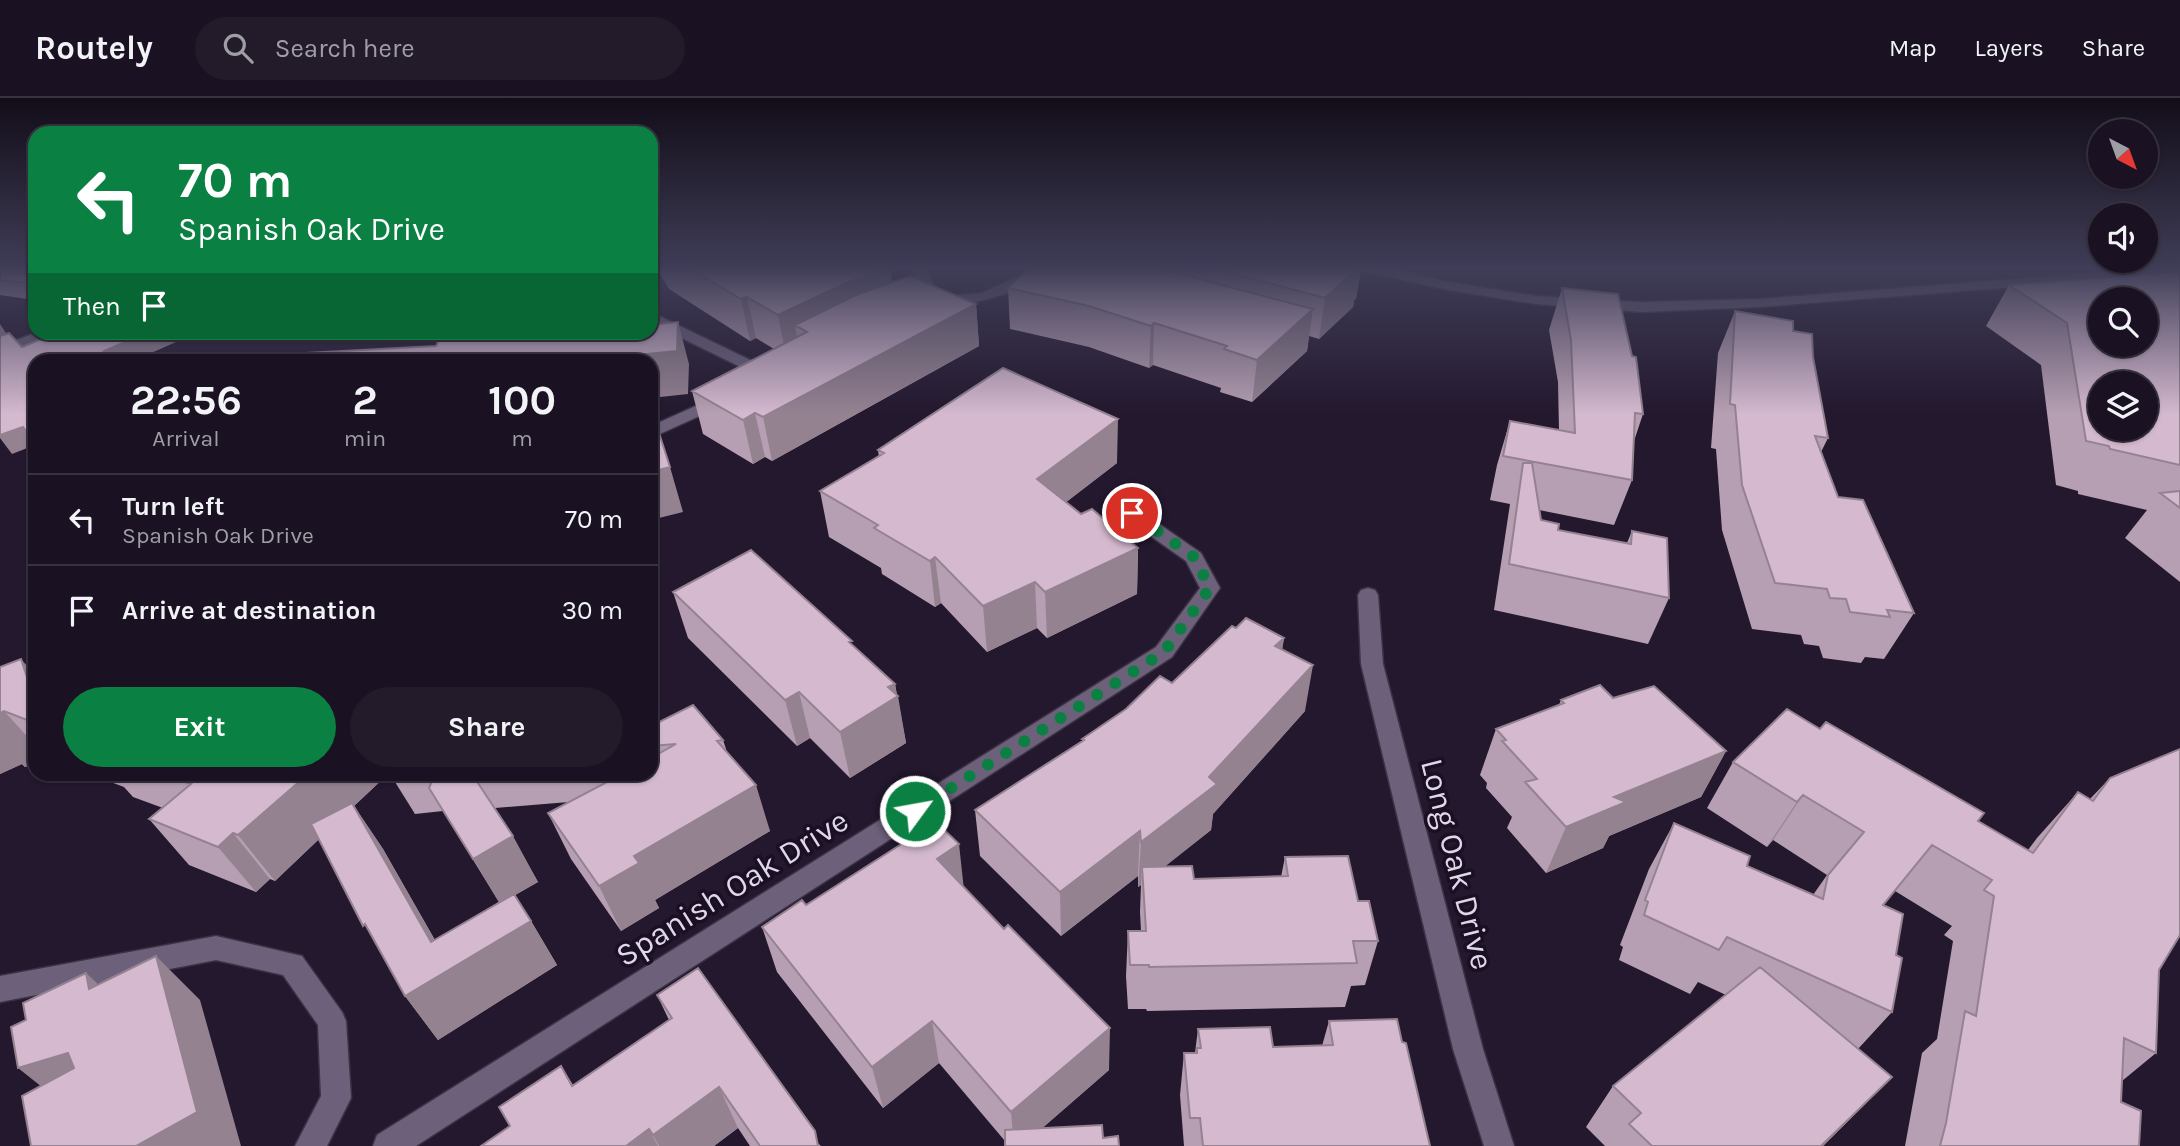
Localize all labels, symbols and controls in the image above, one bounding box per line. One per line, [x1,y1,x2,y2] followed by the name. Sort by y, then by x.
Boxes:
[195,17,685,80] search box
[35,29,153,67] text: Routely
[219,29,257,67] icon: search
[275,33,415,64] text: Search here
[1889,34,1937,62] text: Map
[1975,34,2044,62] text: Layers
[2082,34,2145,62] text: Share
[2088,119,2158,189] north arrow
[2088,119,2158,441] map controls
[178,152,292,209] text: 70 m
[63,154,154,245] icon: left
[2088,203,2158,273] button: sound
[178,211,445,248] text: Spanish Oak Drive
[135,287,173,325] icon: arrive
[2088,287,2158,357] button: search
[63,291,121,322] text: Then
[2088,371,2158,441] button: layers
[130,375,242,425] text: 22:56
[352,375,378,425] text: 2
[488,375,556,425] text: 100
[152,425,220,452] text: Arrival
[344,425,386,452] text: min
[511,425,533,452] text: m
[1102,483,1162,543] pin
[122,491,224,522] text: Turn left
[1113,494,1151,532] icon: arrive
[63,501,101,539] icon: left
[565,504,623,535] text: 70 m
[122,522,314,549] text: Spanish Oak Drive
[63,592,101,630] icon: arrive
[122,595,376,626] text: Arrive at destination
[562,595,623,626] text: 30 m
[63,687,336,767] button: Exit
[350,687,623,767] button: Share
[1413,755,1501,973] street label: Long Oak Drive
[878,774,952,848] position arrow
[609,802,855,974] street label: Spanish Oak Drive

